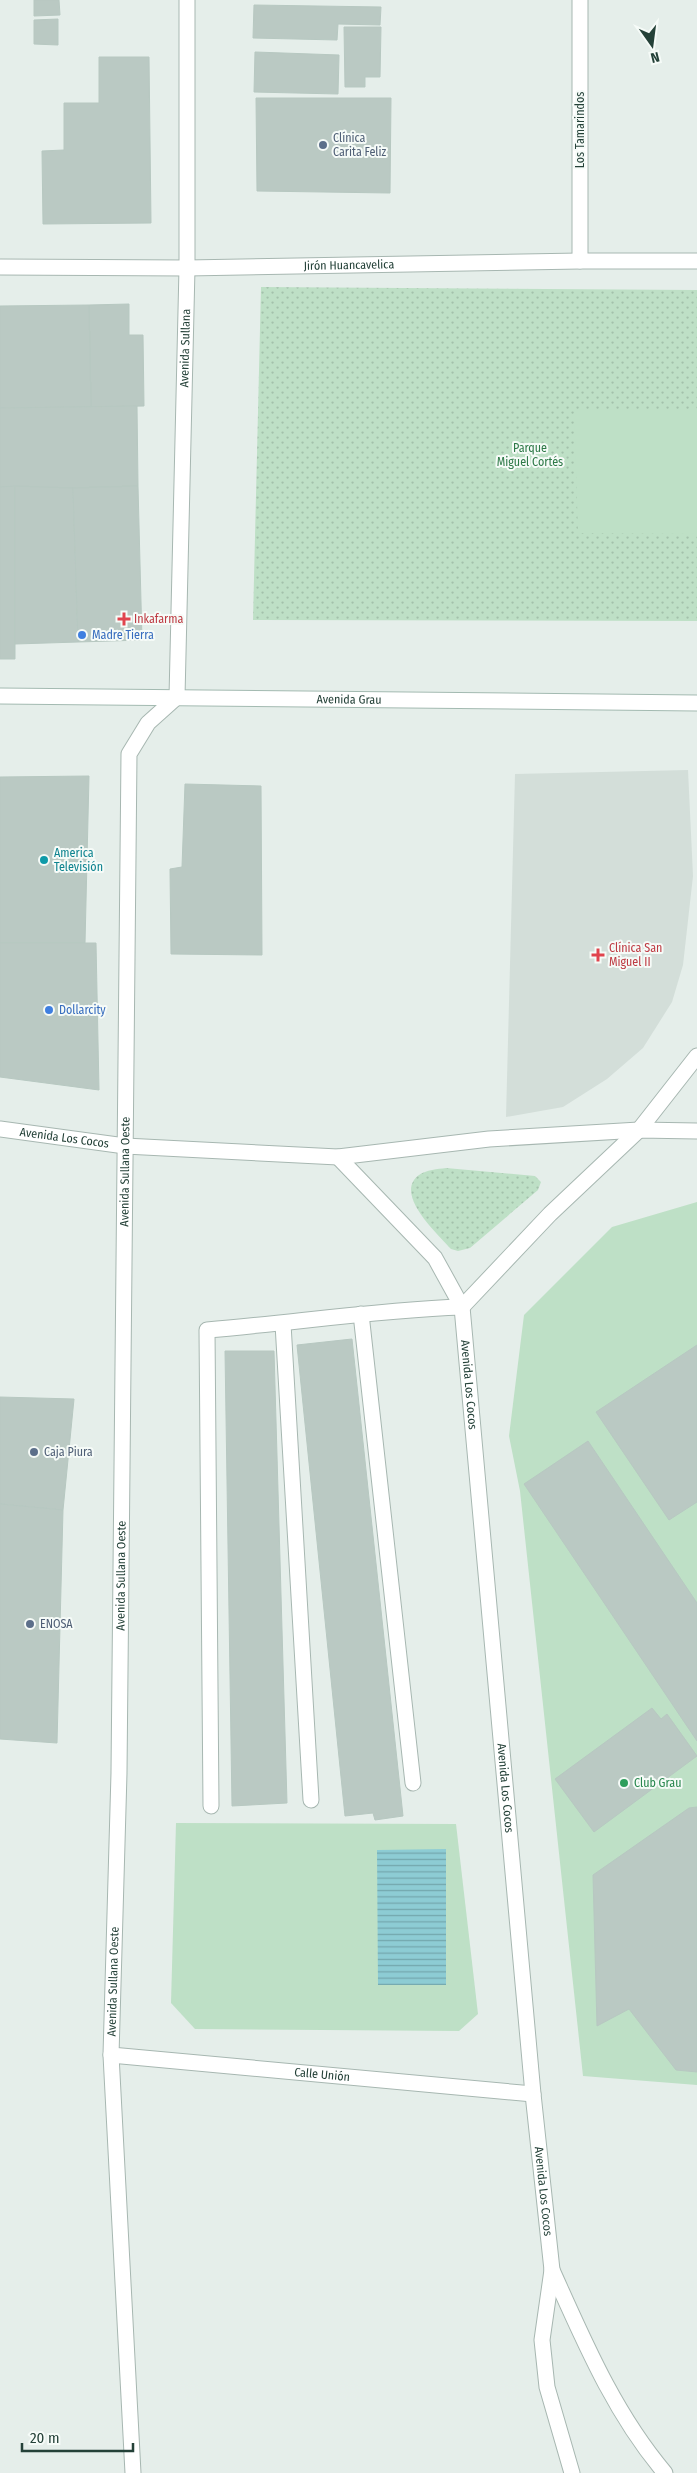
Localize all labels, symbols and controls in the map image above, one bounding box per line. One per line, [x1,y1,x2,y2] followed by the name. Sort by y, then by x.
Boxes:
[627,20,677,70] north arrow
[649,48,661,66] text: N
[573,92,587,168] street label: Los Tamarindos
[333,131,387,159] place label: Clínica Carita Feliz
[317,139,329,151] marker: Clínica Carita Feliz
[304,257,394,273] street label: Jirón Huancavelica
[177,309,193,388] street label: Avenida Sullana
[497,441,563,469] park label: Parque Miguel Cortés
[134,612,183,626] place label: Inkafarma
[118,613,130,625] marker: Inkafarma
[92,628,154,642] place label: Madre Tierra
[76,629,88,641] marker: Madre Tierra
[316,692,382,707] street label: Avenida Grau
[54,846,103,874] place label: America Televisión
[38,854,50,866] marker: America Televisión
[609,941,662,969] place label: Clínica San Miguel II
[591,948,605,962] marker: Clínica San Miguel II
[59,1003,106,1017] place label: Dollarcity
[43,1004,55,1016] marker: Dollarcity
[117,1117,132,1227] street label: Avenida Sullana Oeste
[19,1125,110,1151] street label: Avenida Los Cocos
[458,1339,480,1430] street label: Avenida Los Cocos
[44,1445,93,1459] place label: Caja Piura
[28,1446,40,1458] marker: Caja Piura
[113,1521,128,1631] street label: Avenida Sullana Oeste
[40,1617,73,1631] place label: ENOSA
[24,1618,36,1630] marker: ENOSA
[494,1743,516,1833] street label: Avenida Los Cocos
[634,1776,681,1790] place label: Club Grau
[618,1777,630,1789] marker: Club Grau
[105,1926,122,2037] street label: Avenida Sullana Oeste
[294,2065,351,2084] street label: Calle Unión
[532,2146,555,2237] street label: Avenida Los Cocos
[22,2420,134,2452] scale bar
[30,2429,60,2447] text: 20 m

